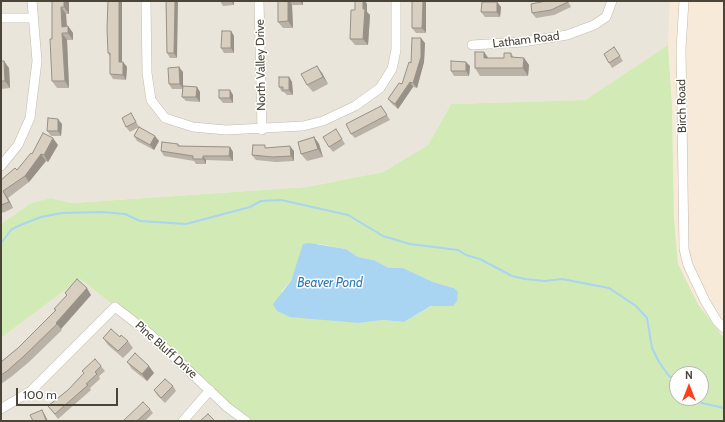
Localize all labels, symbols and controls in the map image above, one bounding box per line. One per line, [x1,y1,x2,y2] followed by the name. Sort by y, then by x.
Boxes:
[253,19,269,111] street label: North Valley Drive
[492,29,560,51] street label: Latham Road
[674,79,690,133] street label: Birch Road
[297,275,363,291] water label: Beaver Pond
[132,318,200,382] street label: Pine Bluff Drive
[669,366,709,406] north arrow
[685,368,693,382] text: N
[18,380,120,406] scale bar
[23,387,57,402] text: 100 m

